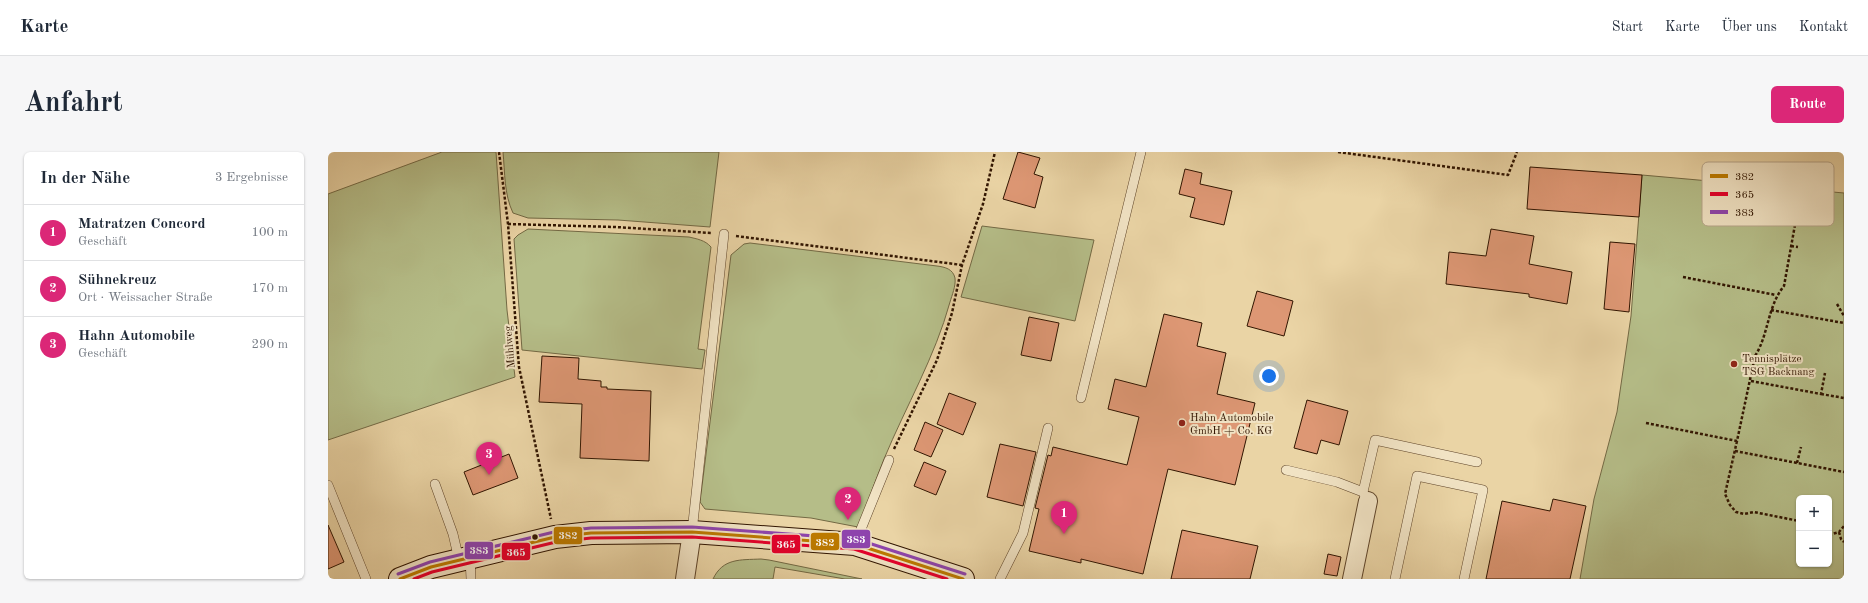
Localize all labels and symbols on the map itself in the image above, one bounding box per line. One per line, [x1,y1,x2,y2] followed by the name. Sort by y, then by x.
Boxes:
[1702,162,1834,226] legend
[1735,172,1754,183] text: 382
[1735,190,1754,201] text: 365
[1735,208,1754,219] text: 383
[503,325,518,369] street label: Mühlweg
[1742,354,1815,378] place label: Tennisplätze TSG Backnang
[1729,359,1739,369] marker: Tennisplätze TSG Backnang
[1259,366,1279,386] your location
[1190,413,1274,437] place label: Hahn Automobile GmbH + Co. KG
[1177,418,1187,428] marker: Hahn Automobile GmbH + Co. KG
[476,442,502,475] pin: 3
[835,487,861,520] pin: 2
[1051,501,1077,534] pin: 1
[553,526,583,545] line badge: 382
[841,529,871,549] line badge: 383
[558,531,578,542] text: 382
[530,532,540,542] unlabelled marker
[810,532,840,551] line badge: 382
[771,534,801,554] line badge: 365
[846,535,866,546] text: 383
[815,538,835,549] text: 382
[776,540,796,551] text: 365
[464,541,494,560] line badge: 383
[501,542,531,561] line badge: 365
[469,546,489,557] text: 383
[506,548,526,559] text: 365

